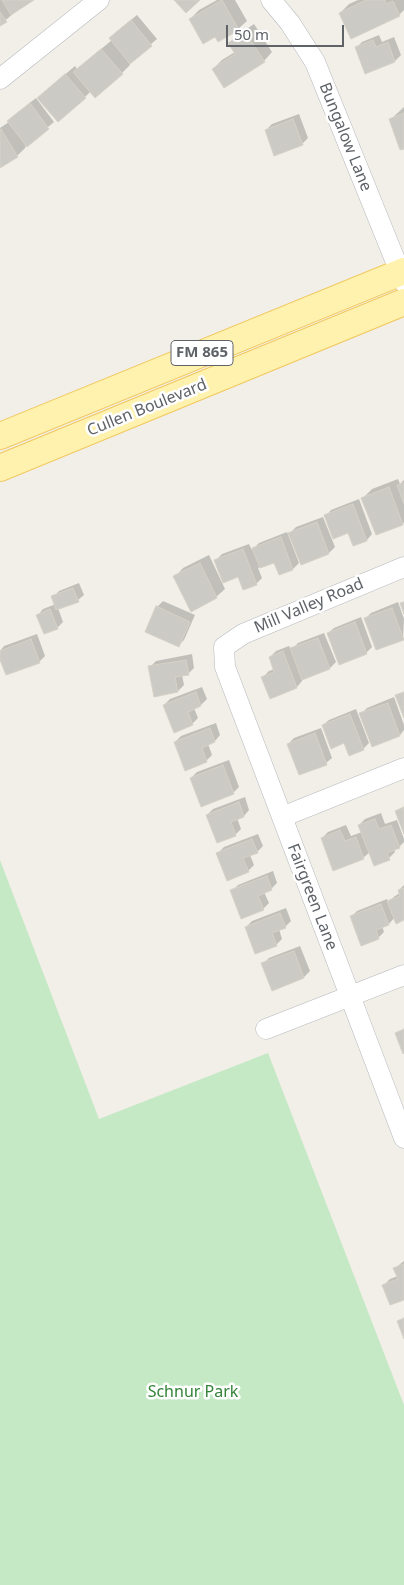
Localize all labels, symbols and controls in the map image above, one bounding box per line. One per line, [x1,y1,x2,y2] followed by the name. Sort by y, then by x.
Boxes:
[229,15,346,47] scale bar
[234,24,269,44] text: 50 m
[314,80,376,194] street label: Bungalow Lane
[171,340,233,366] road number: FM 865
[84,375,210,441] street label: Cullen Boulevard
[251,574,367,638] street label: Mill Valley Road
[283,841,341,953] street label: Fairgreen Lane
[148,1382,238,1402] park label: Schnur Park

